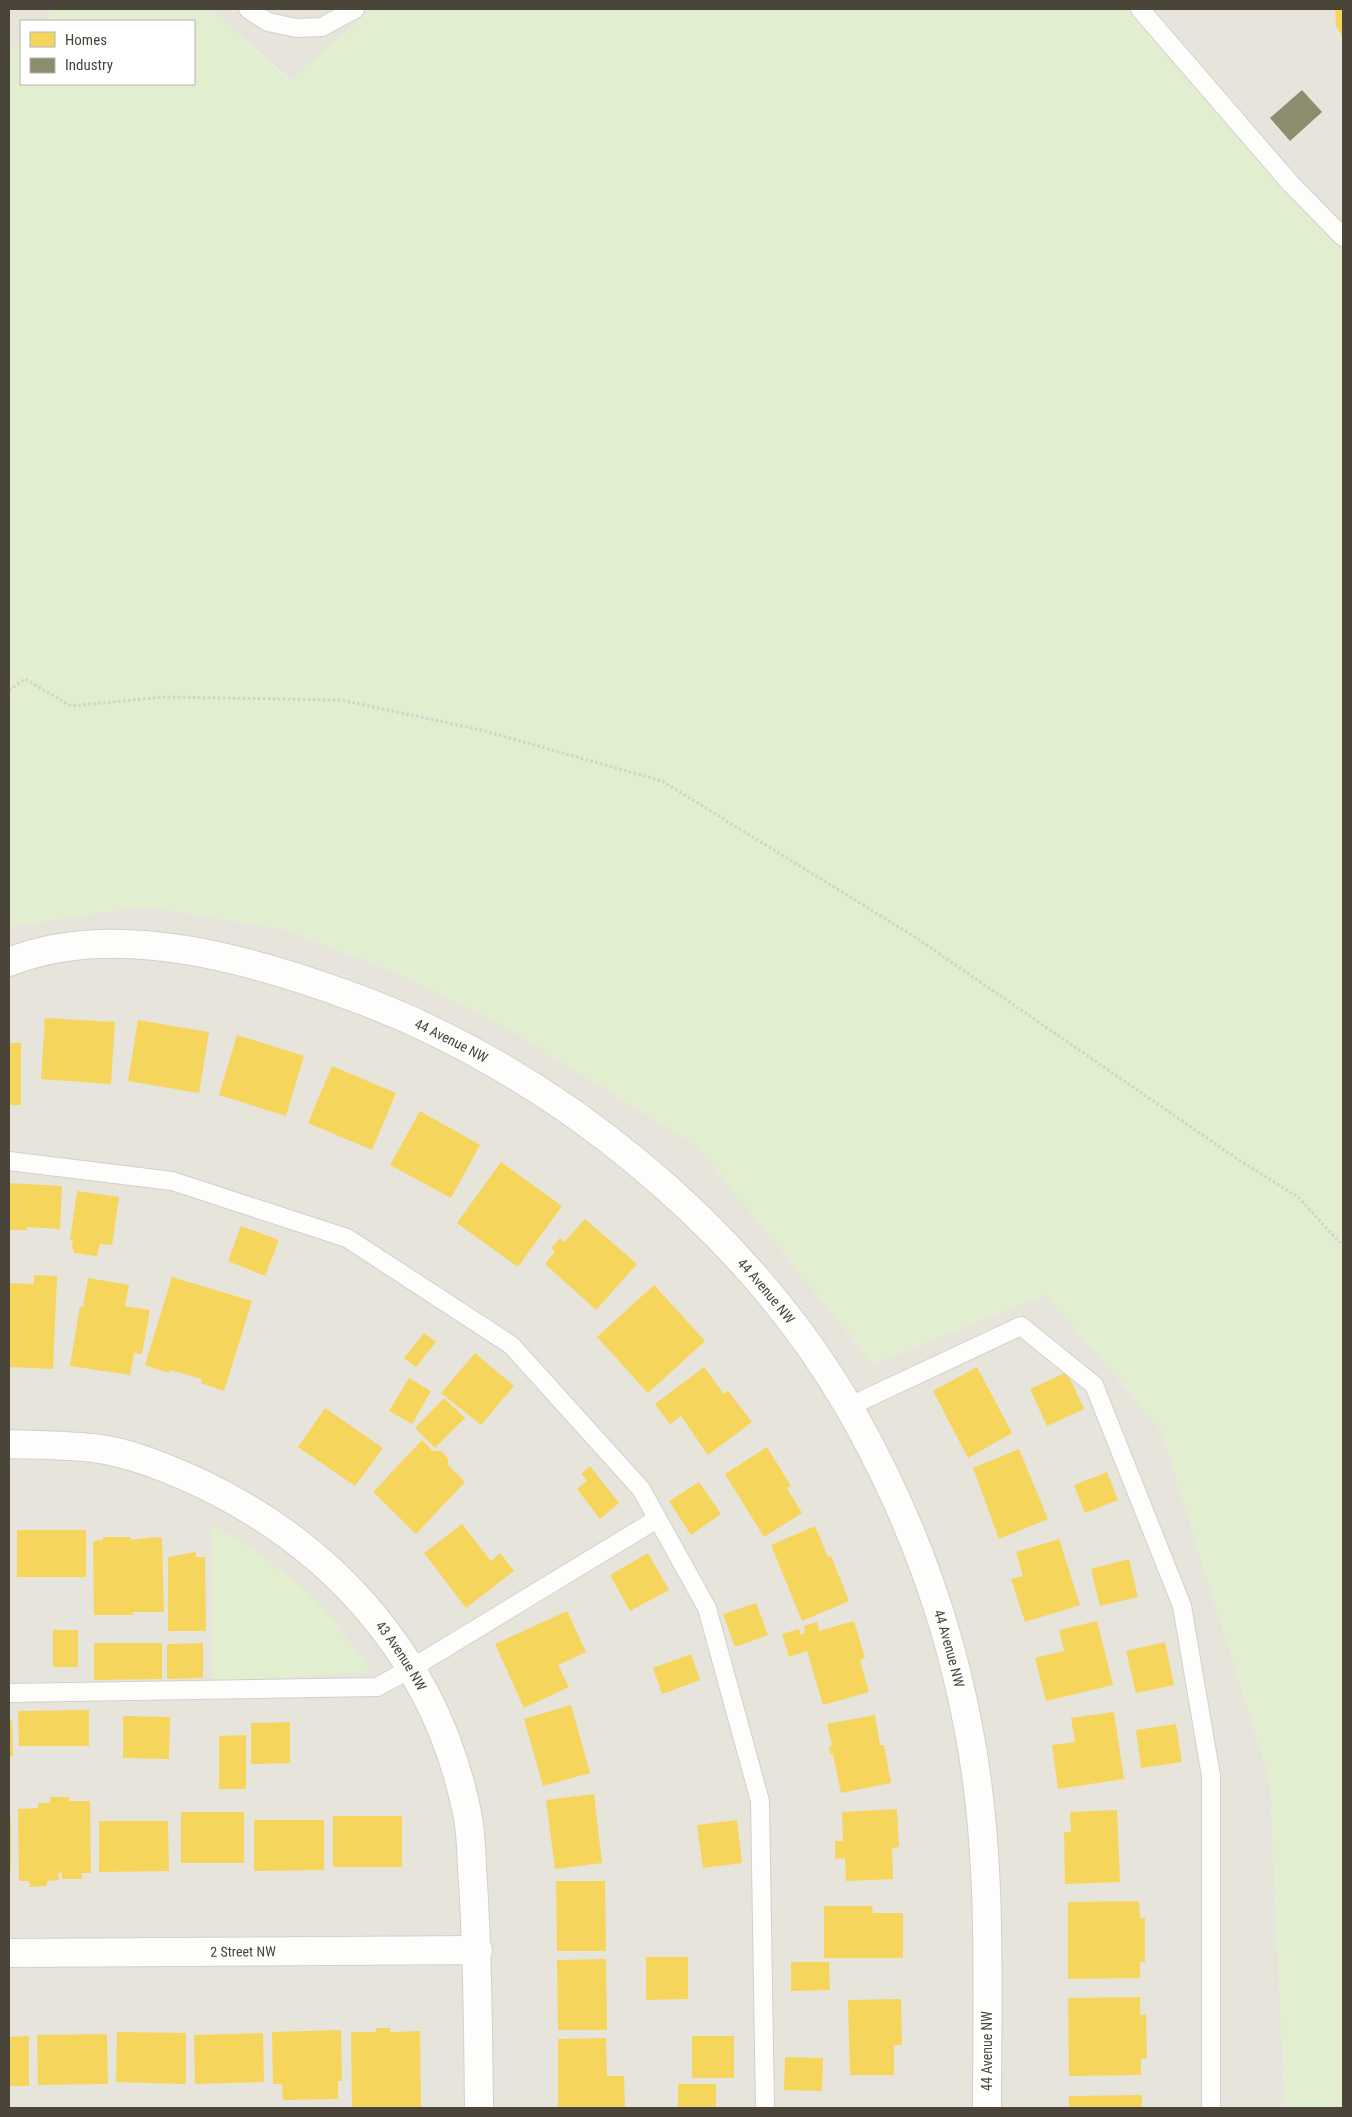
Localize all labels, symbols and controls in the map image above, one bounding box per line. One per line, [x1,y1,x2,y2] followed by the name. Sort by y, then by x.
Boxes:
[20,20,195,85] legend
[65,31,107,49] text: Homes
[65,56,113,74] text: Industry
[412,1015,491,1066] street label: 44 Avenue NW
[734,1255,798,1327] street label: 44 Avenue NW
[931,1607,968,1689] street label: 44 Avenue NW
[373,1618,430,1693] street label: 43 Avenue NW
[210,1943,276,1960] street label: 2 Street NW
[979,2011,995,2091] street label: 44 Avenue NW

